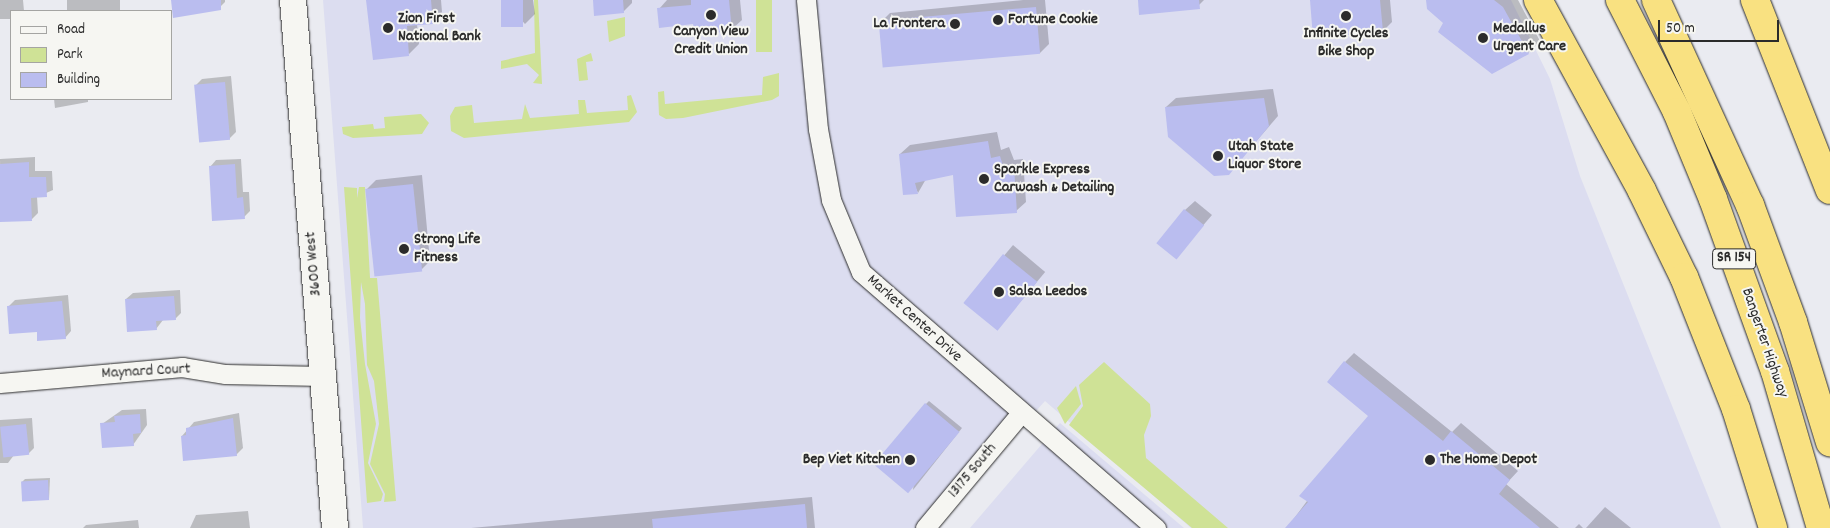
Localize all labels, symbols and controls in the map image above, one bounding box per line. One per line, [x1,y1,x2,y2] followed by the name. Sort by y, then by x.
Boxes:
[398,9,481,47] place label: Zion First National Bank
[705,9,717,21] marker: Canyon View Credit Union
[10,10,172,100] legend
[1008,10,1098,30] place label: Fortune Cookie
[1340,10,1352,22] marker: Infinite Cycles Bike Shop
[1660,10,1781,42] scale bar
[873,14,945,34] place label: La Frontera
[992,14,1004,26] marker: Fortune Cookie
[949,18,961,30] marker: La Frontera
[1666,18,1695,40] text: 50 m
[57,19,85,41] text: Road
[1493,19,1566,57] place label: Medallus Urgent Care
[382,22,394,34] marker: Zion First National Bank
[673,22,749,60] place label: Canyon View Credit Union
[1303,24,1389,62] place label: Infinite Cycles Bike Shop
[1477,32,1489,44] marker: Medallus Urgent Care
[57,44,83,66] text: Park
[57,69,100,91] text: Building
[1228,137,1301,175] place label: Utah State Liquor Store
[1212,150,1224,162] marker: Utah State Liquor Store
[994,160,1114,198] place label: Sparkle Express Carwash & Detailing
[978,173,990,185] marker: Sparkle Express Carwash & Detailing
[414,230,480,268] place label: Strong Life Fitness
[302,231,326,297] street label: 3600 West
[398,243,410,255] marker: Strong Life Fitness
[1712,246,1756,272] road number: SR 154
[862,271,966,367] street label: Market Center Drive
[1009,282,1087,302] place label: Salsa Leedos
[993,286,1005,298] marker: Salsa Leedos
[1736,286,1792,400] street label: Bangerter Highway
[101,360,191,384] street label: Maynard Court
[945,440,1001,502] street label: 13175 South
[803,450,900,470] place label: Bep Viet Kitchen
[1440,450,1537,470] place label: The Home Depot
[904,454,916,466] marker: Bep Viet Kitchen
[1424,454,1436,466] marker: The Home Depot

